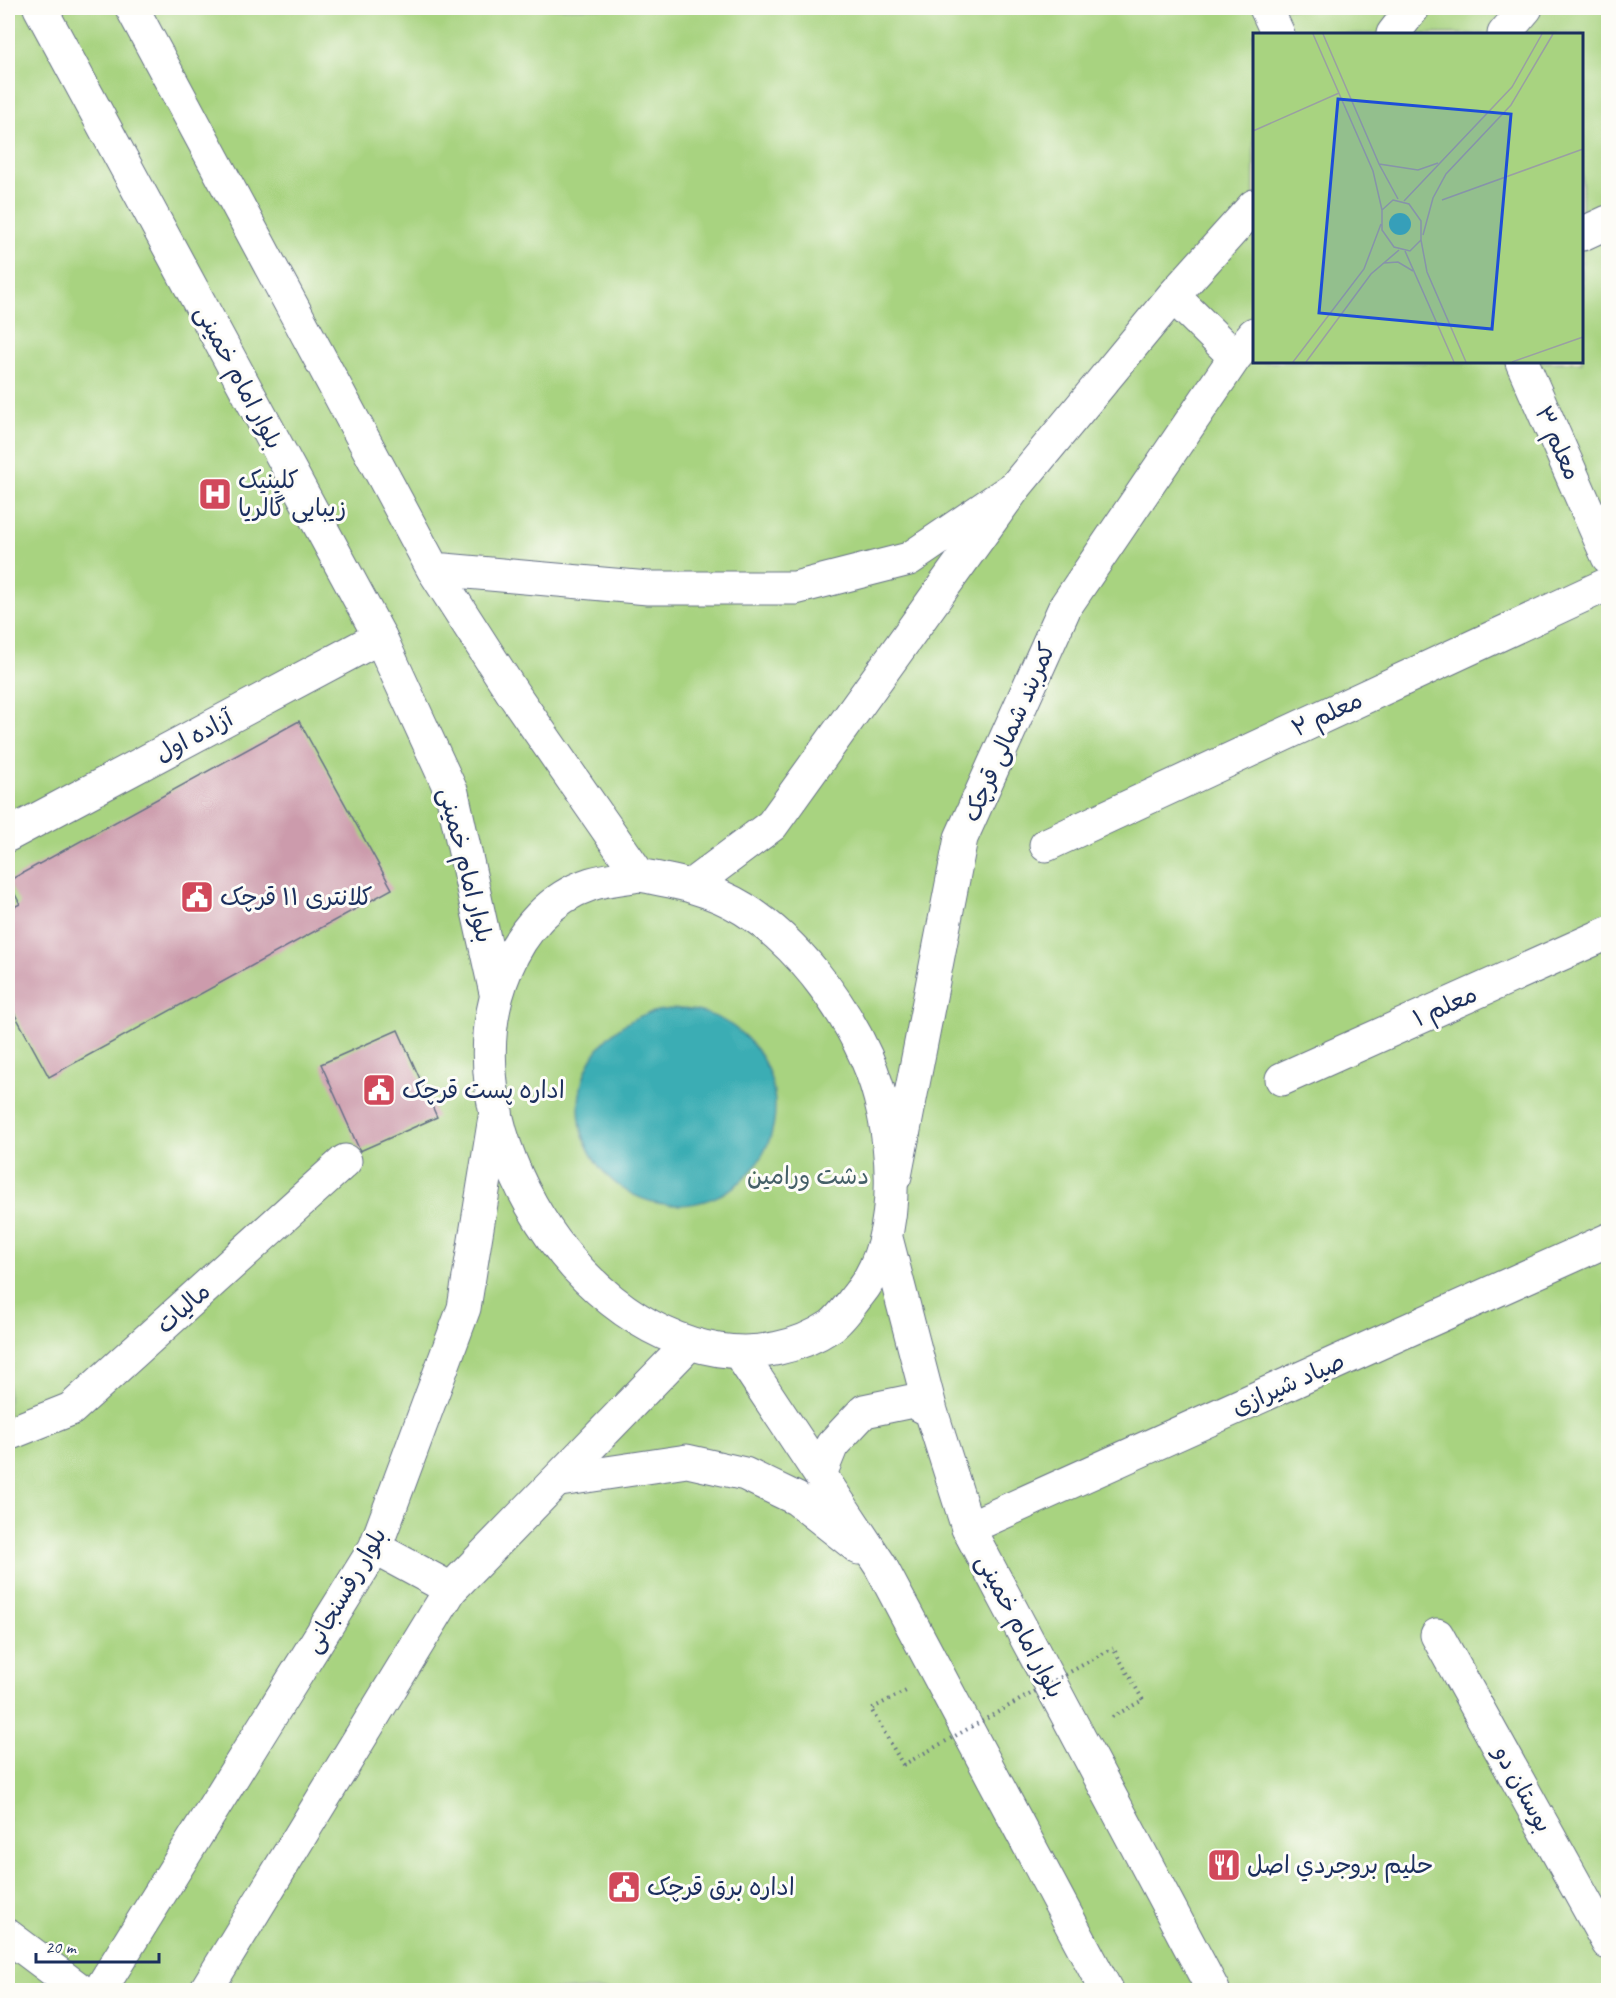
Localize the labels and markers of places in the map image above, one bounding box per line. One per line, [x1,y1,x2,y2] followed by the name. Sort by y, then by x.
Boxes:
[238,465,346,523] place label: کلینیک زیبایی گالریا
[197,476,233,512] hospital icon: کلینیک زیبایی گالریا
[179,879,215,915] public building icon: کلانتری ۱۱ قرچک
[220,882,373,912] place label: کلانتری ۱۱ قرچک
[361,1072,397,1108] public building icon: اداره پست قرچک
[402,1075,565,1105] place label: اداره پست قرچک
[1206,1847,1242,1883] restaurant icon: حليم بروجردي اصل
[1247,1850,1433,1883] place label: حليم بروجردي اصل
[606,1869,642,1905] public building icon: اداره برق قرچک
[647,1872,795,1902] place label: اداره برق قرچک

